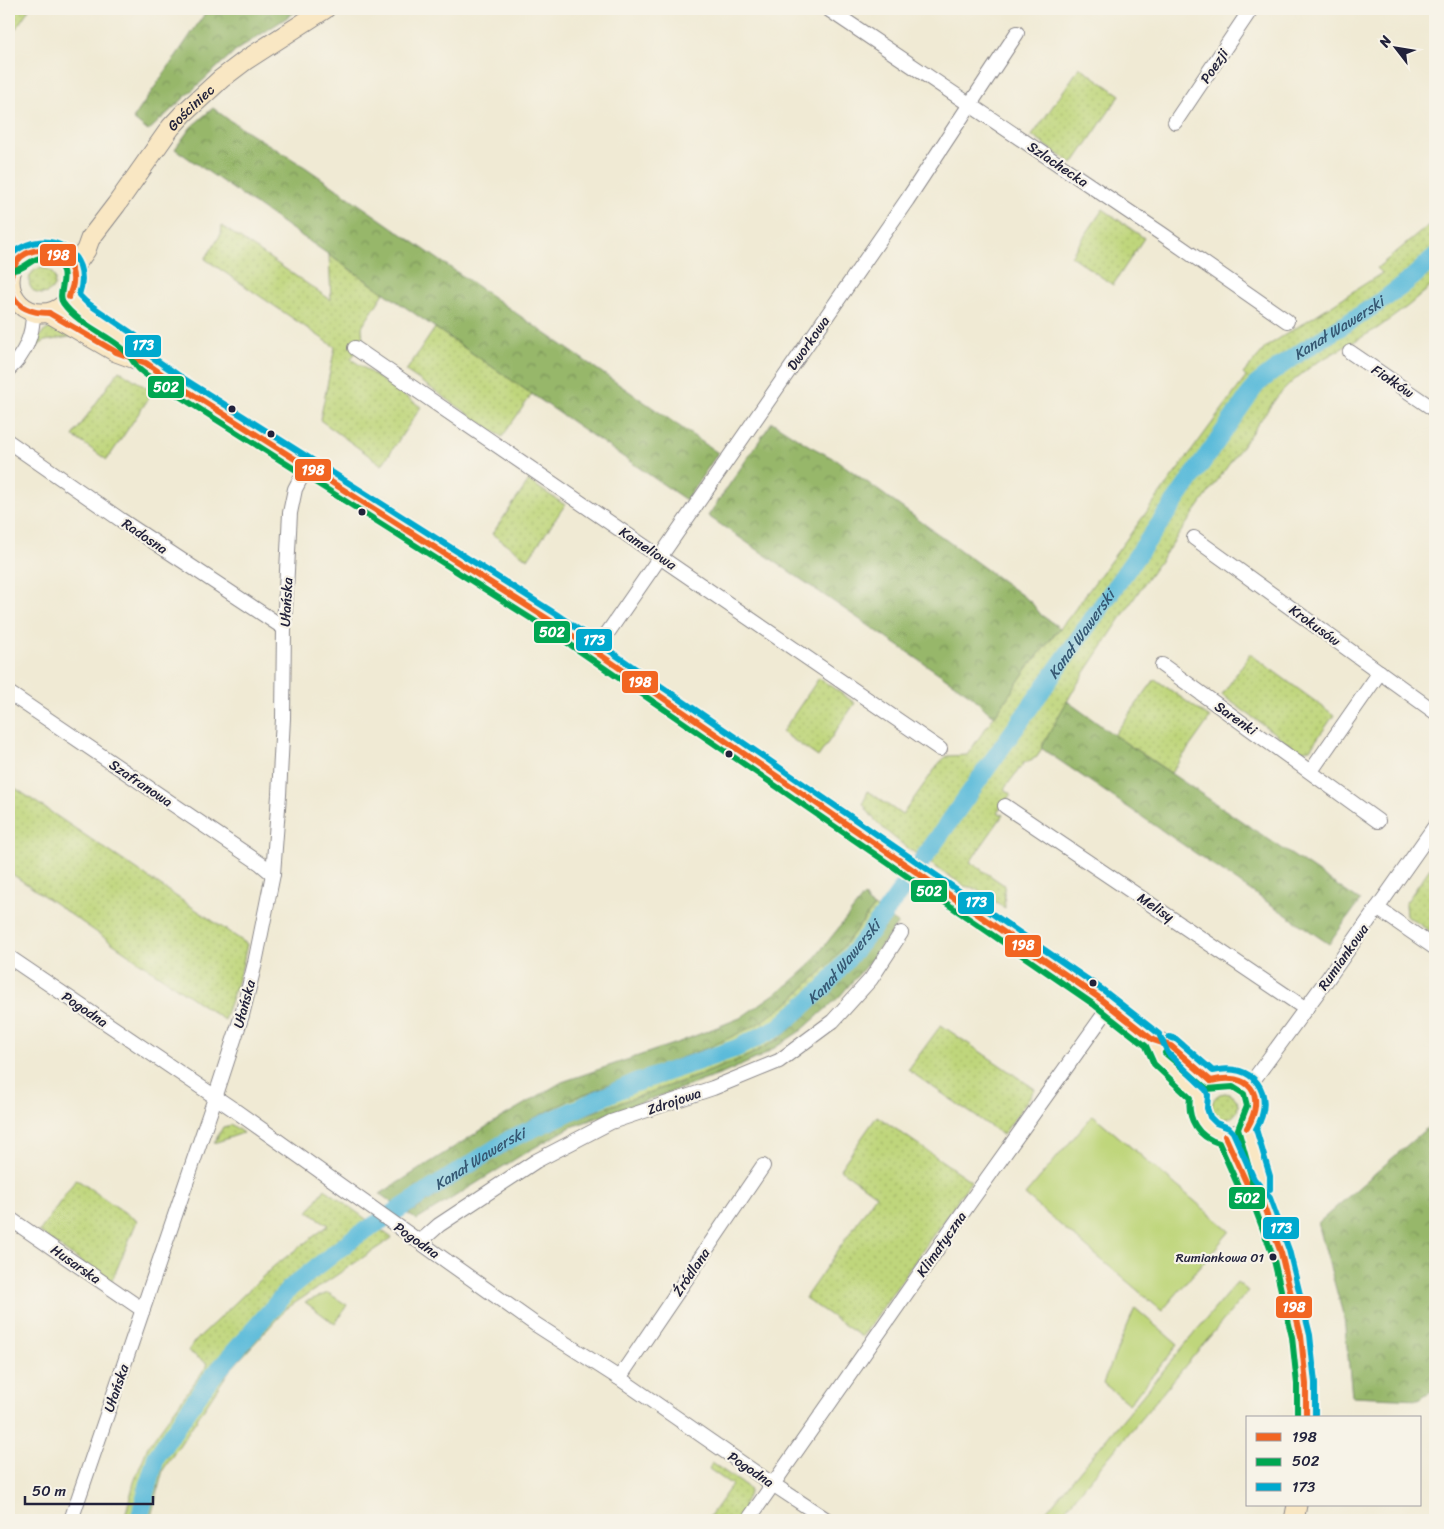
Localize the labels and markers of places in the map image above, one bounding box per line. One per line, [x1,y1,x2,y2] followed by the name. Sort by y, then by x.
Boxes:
[227,404,237,414] unlabelled marker
[266,429,276,439] unlabelled marker
[357,507,367,517] unlabelled marker
[724,749,734,759] unlabelled marker
[1088,978,1098,988] unlabelled marker
[1176,1246,1264,1269] place label: Rumiankowa 01
[1268,1252,1278,1262] marker: Rumiankowa 01

